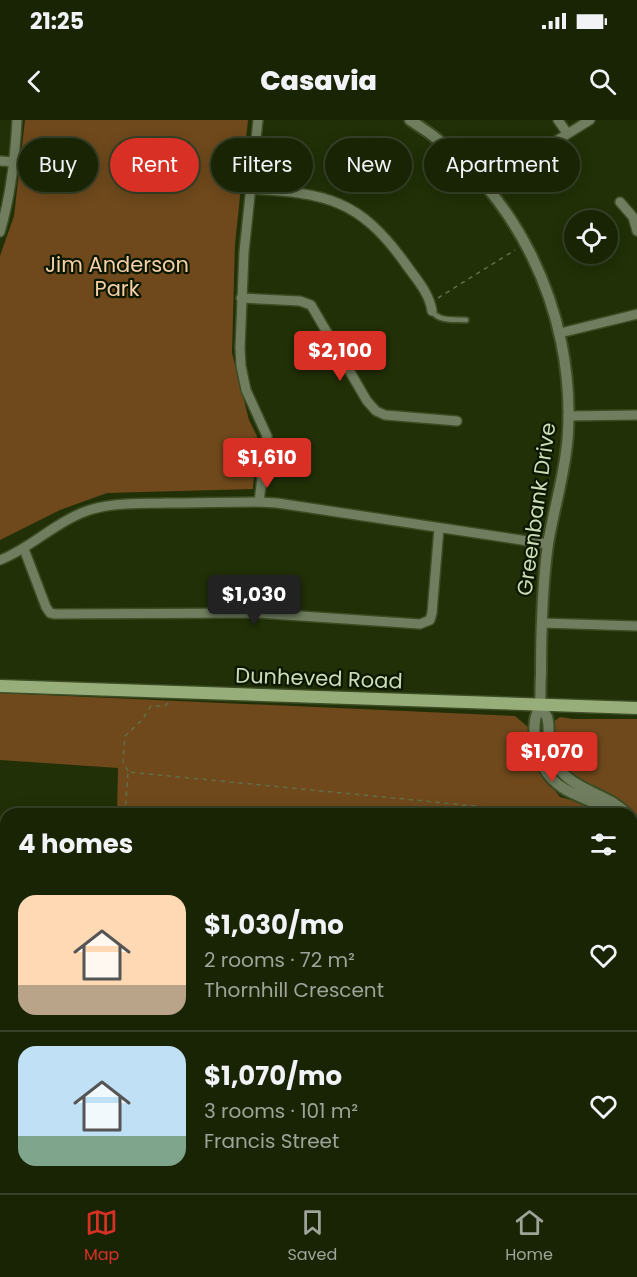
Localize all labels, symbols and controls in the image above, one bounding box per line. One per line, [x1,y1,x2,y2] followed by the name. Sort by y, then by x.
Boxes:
[30,6,84,37] text: 21:25
[260,62,377,99] text: Casavia
[18,65,51,98] icon: back
[586,65,619,98] icon: search
[18,138,98,192] chip: Buy
[110,138,199,192] chip: Rent
[211,138,313,192] chip: Filters
[325,138,412,192] chip: New
[424,138,580,192] chip: Apartment
[564,210,618,264] map controls
[564,210,618,264] button: locate
[45,250,189,303] park label: Jim Anderson Park
[291,331,389,382] pin: $2,100
[308,336,372,364] text: $2,100
[509,421,563,597] street label: Greenbank Drive
[218,438,316,489] pin: $1,610
[237,443,297,471] text: $1,610
[205,575,303,626] pin: $1,030
[222,580,286,608] text: $1,030
[235,661,403,695] street label: Dunheved Road
[503,732,601,783] pin: $1,070
[520,737,584,765] text: $1,070
[18,826,133,862] text: 4 homes
[587,828,620,861] icon: filters
[204,907,344,943] text: $1,030/mo
[66,919,138,991] icon: home
[587,939,620,972] icon: heart
[204,946,355,974] text: 2 rooms · 72 m²
[204,976,384,1004] text: Thornhill Crescent
[204,1058,342,1094] text: $1,070/mo
[66,1070,138,1142] icon: home
[587,1090,620,1123] icon: heart
[204,1097,358,1125] text: 3 rooms · 101 m²
[204,1127,339,1155] text: Francis Street
[84,1206,119,1267] tab: Map
[287,1206,337,1267] tab: Saved
[505,1206,553,1267] tab: Home

